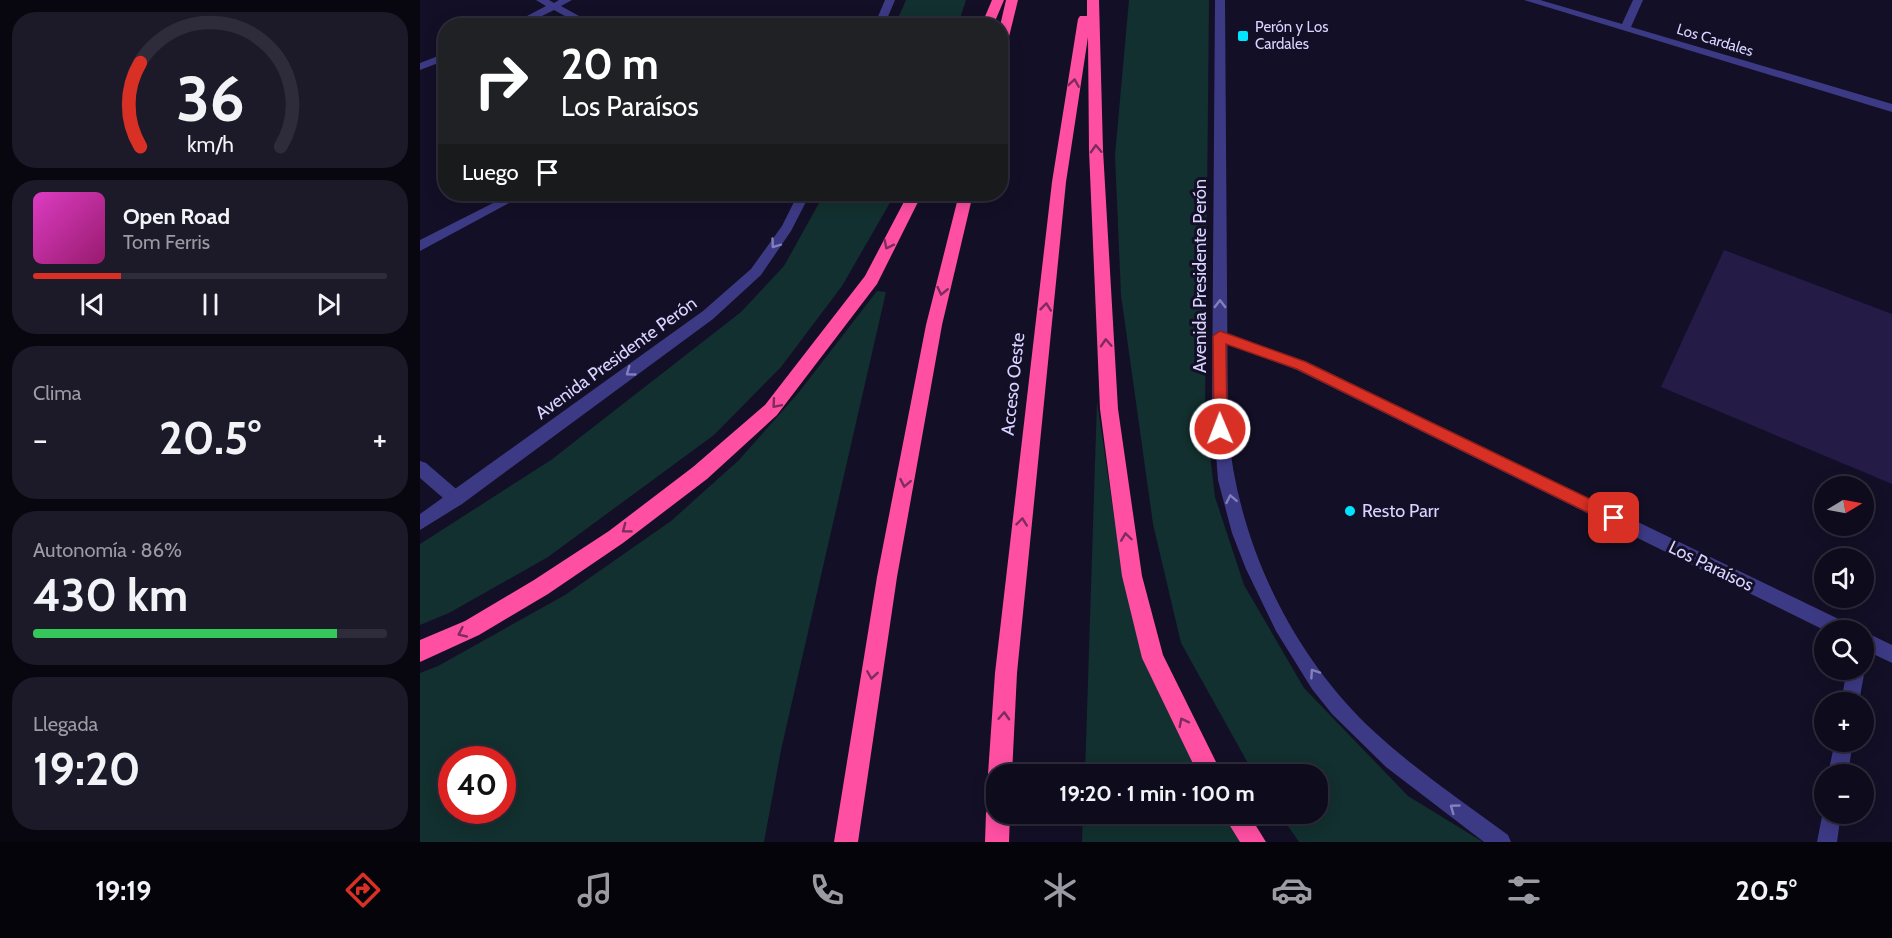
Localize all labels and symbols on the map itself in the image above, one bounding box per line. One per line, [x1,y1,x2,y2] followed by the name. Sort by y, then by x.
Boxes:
[1255,18,1328,53] place label: Perón y Los Cardales
[1675,20,1755,60] street label: Los Cardales
[1236,29,1250,43] marker: Perón y Los Cardales
[1068,79,1080,88] one-way arrow
[1089,144,1102,153] one-way arrow
[1189,179,1211,373] street label: Avenida Presidente Perón
[772,238,783,249] one-way arrow
[884,239,896,250] one-way arrow
[937,286,950,296] one-way arrow
[531,292,701,424] street label: Avenida Presidente Perón
[1214,300,1226,309] one-way arrow
[1039,302,1051,311] one-way arrow
[997,332,1029,436] street label: Acceso Oeste
[1099,339,1112,348] one-way arrow
[625,365,636,376] one-way arrow
[772,397,783,408] one-way arrow
[1188,397,1252,461] position arrow
[1814,476,1874,536] north arrow
[899,477,912,487] one-way arrow
[1588,492,1639,543] pin
[1225,494,1238,504] one-way arrow
[1362,500,1439,522] place label: Resto Parr
[1343,504,1357,518] marker: Resto Parr
[1016,517,1028,526] one-way arrow
[622,521,633,532] one-way arrow
[1121,532,1133,542] one-way arrow
[1665,536,1757,596] street label: Los Paraísos
[457,625,468,637] one-way arrow
[866,669,879,679] one-way arrow
[1310,669,1321,680] one-way arrow
[997,711,1010,720] one-way arrow
[1179,718,1190,729] one-way arrow
[438,746,516,824] speed limit sign: 40
[1449,804,1460,815] one-way arrow

